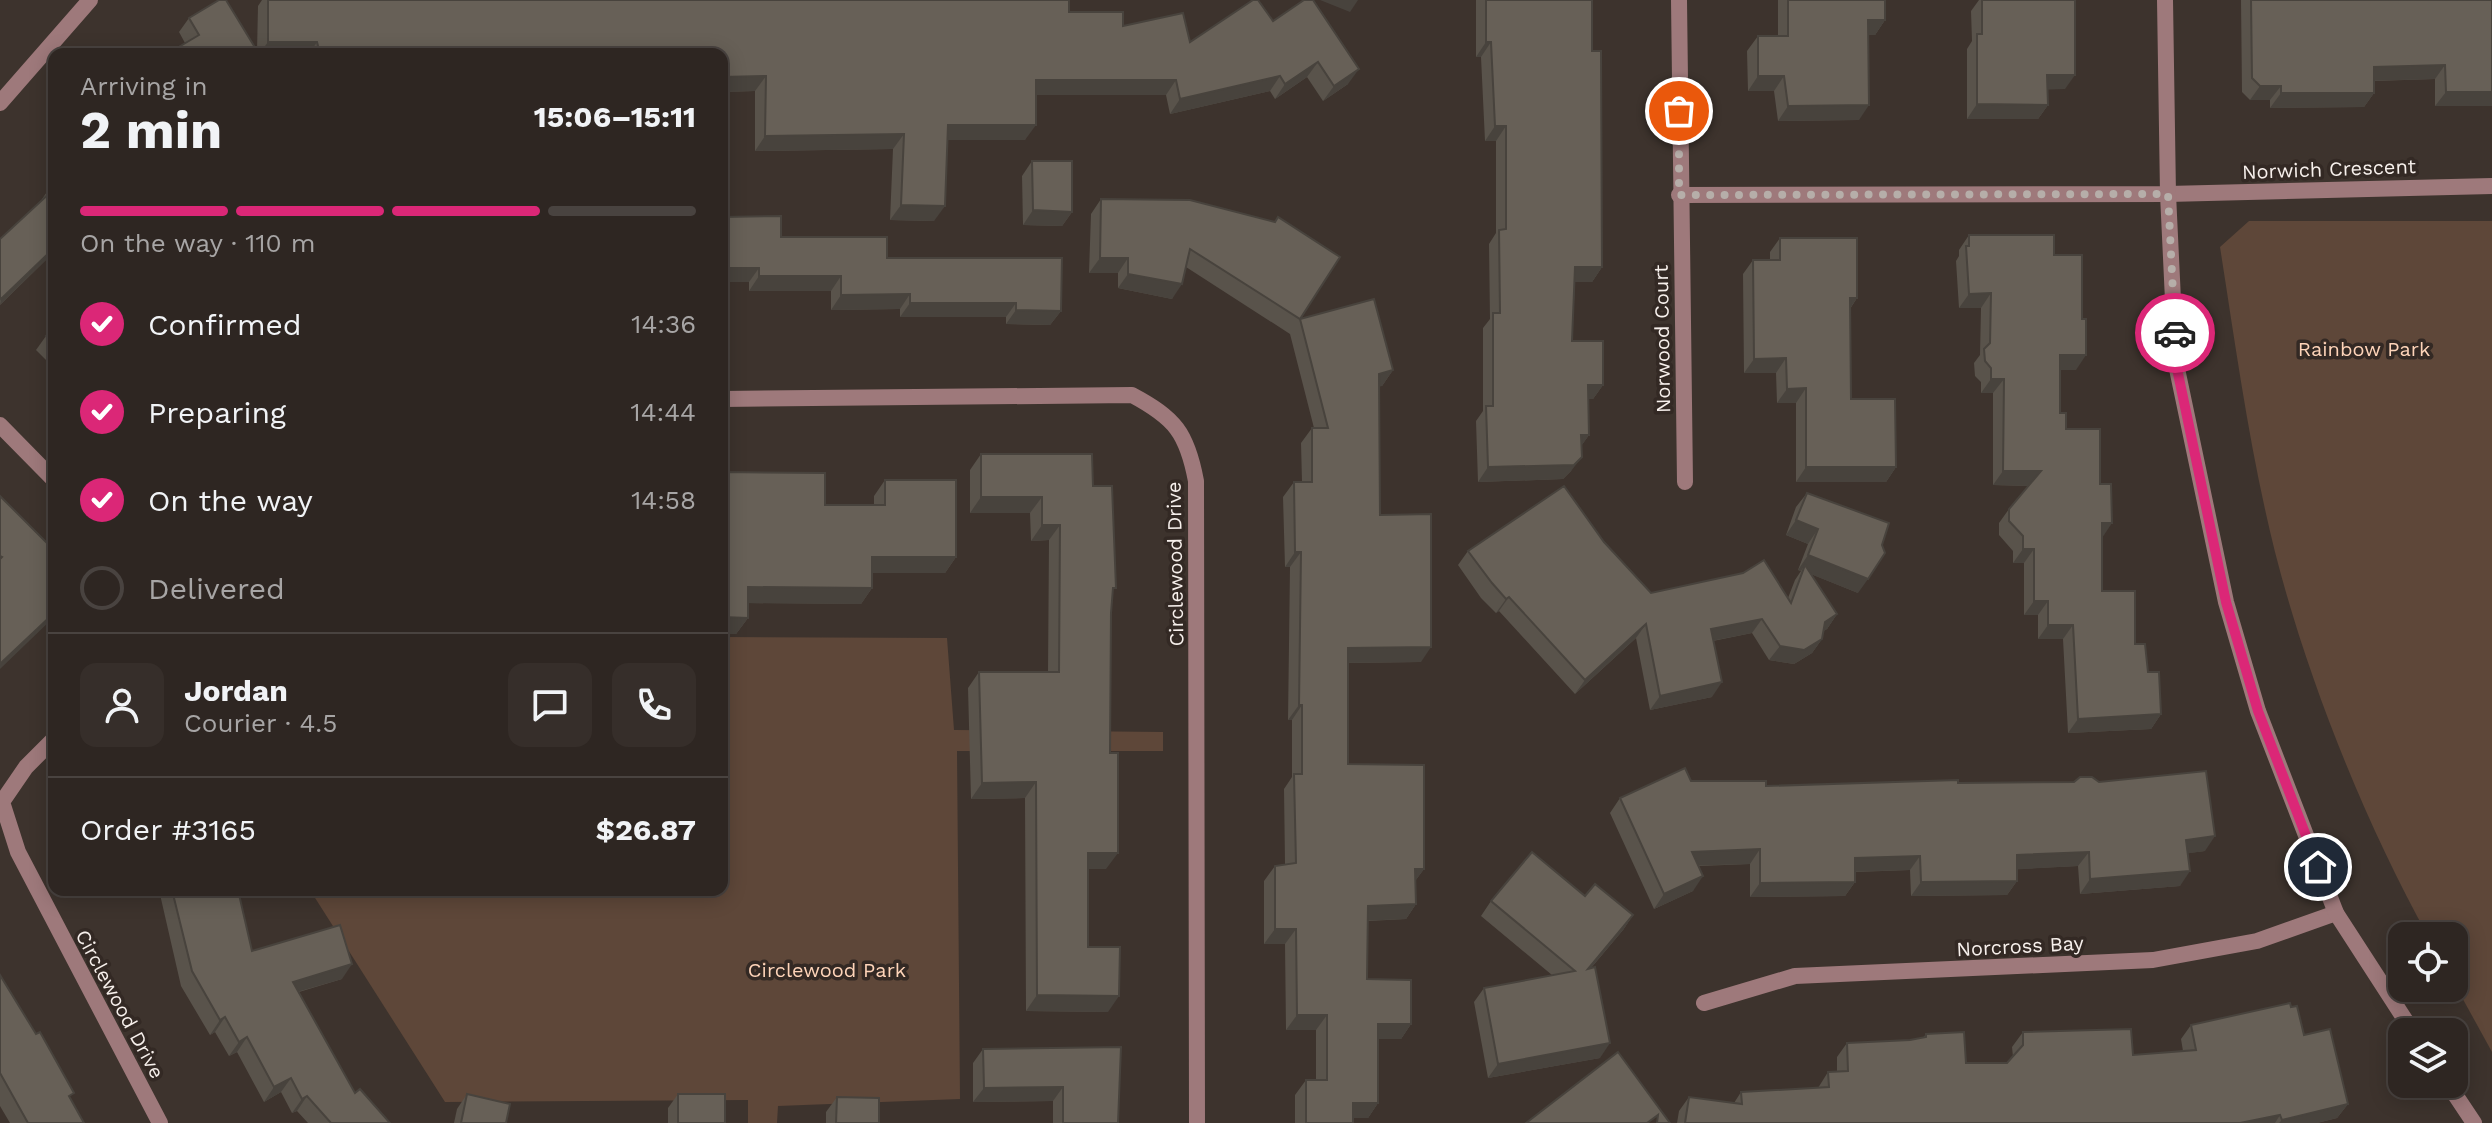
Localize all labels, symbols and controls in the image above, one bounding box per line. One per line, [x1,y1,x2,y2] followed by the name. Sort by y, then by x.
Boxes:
[80,71,208,101] text: Arriving in
[1645,77,1713,145] pin
[1657,89,1701,133] icon: bag
[534,99,696,134] text: 15:06–15:11
[80,100,222,161] text: 2 min
[2242,154,2417,184] street label: Norwich Crescent
[80,228,315,258] text: On the way · 110 m
[1649,264,1675,413] street label: Norwood Court
[2135,293,2215,373] courier
[80,302,124,346] icon: check
[148,307,302,342] text: Confirmed
[631,309,696,339] text: 14:36
[2153,311,2197,355] icon: car
[2298,337,2430,361] park label: Rainbow Park
[80,390,124,434] icon: check
[148,395,286,430] text: Preparing
[631,397,696,427] text: 14:44
[80,478,124,522] icon: check
[1162,481,1188,647] street label: Circlewood Drive
[148,483,313,518] text: On the way
[631,485,696,515] text: 14:58
[148,571,285,606] text: Delivered
[80,663,164,747] button: person
[508,663,592,747] button: chat
[612,663,696,747] button: phone
[184,673,288,708] text: Jordan
[184,708,337,738] text: Courier · 4.5
[80,812,256,847] text: Order #3165
[596,812,696,847] text: $26.87
[2284,833,2352,901] pin
[2296,845,2340,889] icon: home
[2388,922,2468,1098] map controls
[2388,922,2468,1002] button: locate
[71,926,169,1082] street label: Circlewood Drive
[1956,931,2085,961] street label: Norcross Bay
[748,958,906,982] park label: Circlewood Park
[2388,1018,2468,1098] button: layers

